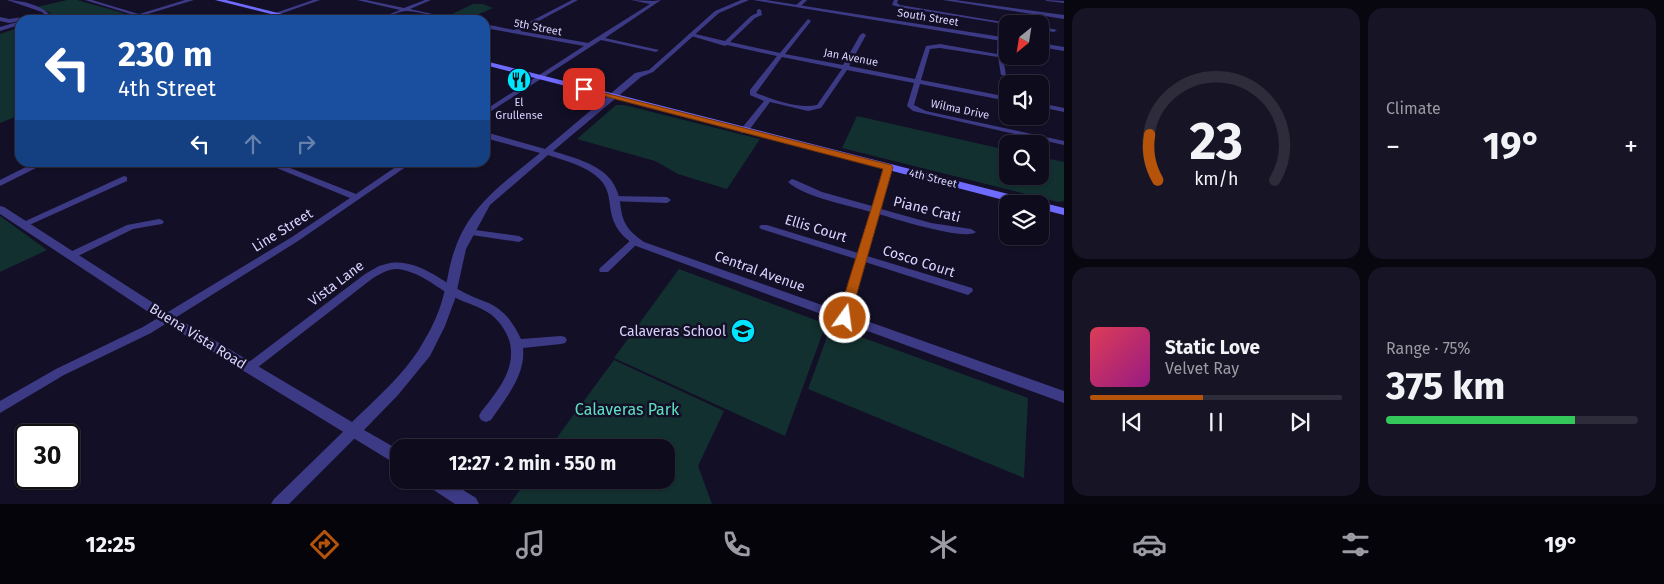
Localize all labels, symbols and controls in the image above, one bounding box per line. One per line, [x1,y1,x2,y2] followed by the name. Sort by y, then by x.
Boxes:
[896,6,960,29] street label: South Street
[999,15,1049,65] north arrow
[999,15,1049,245] map controls
[513,16,563,39] street label: 5th Street
[118,33,212,75] text: 230 m
[35,35,100,100] icon: left
[823,46,879,69] street label: Jan Avenue
[506,67,532,93] restaurant icon: El Grullense
[563,68,605,110] pin
[118,75,216,102] text: 4th Street
[570,75,598,103] icon: arrive
[999,75,1049,125] button: sound
[495,96,543,122] place label: El Grullense
[929,97,990,122] street label: Wilma Drive
[1386,99,1441,118] text: Climate
[1189,110,1243,173] text: 23
[1483,123,1541,169] text: 19°
[186,130,214,158] icon: left
[239,130,267,158] icon: ahead
[292,130,320,158] icon: right
[1386,130,1400,163] text: −
[1624,130,1638,163] text: +
[999,135,1049,185] button: search
[908,166,958,191] street label: 4th Street
[1194,168,1238,190] text: km/h
[892,193,962,226] street label: Piane Crati
[999,195,1049,245] button: layers
[249,205,317,256] street label: Line Street
[783,211,850,246] street label: Ellis Court
[881,242,958,281] street label: Cosco Court
[712,247,807,296] street label: Central Avenue
[305,257,367,310] street label: Vista Lane
[818,291,870,343] position arrow
[146,300,249,373] street label: Buena Vista Road
[730,318,756,344] school or university icon: Calaveras School
[619,323,726,340] place label: Calaveras School
[1165,336,1260,359] text: Static Love
[1386,339,1470,358] text: Range · 75%
[1165,359,1239,378] text: Velvet Ray
[1386,363,1505,409] text: 375 km
[575,400,680,419] park label: Calaveras Park
[1118,408,1146,436] icon: previous
[1202,408,1230,436] icon: pause
[1286,408,1314,436] icon: next
[15,424,80,489] speed limit sign: 30
[449,452,616,475] text: 12:27 · 2 min · 550 m
[307,527,342,562] icon: directions
[513,527,548,562] icon: music
[719,527,754,562] icon: phone
[926,527,961,562] icon: climate
[1132,527,1167,562] icon: car
[1338,527,1373,562] icon: filters
[86,531,136,558] text: 12:25
[1544,531,1578,558] text: 19°

